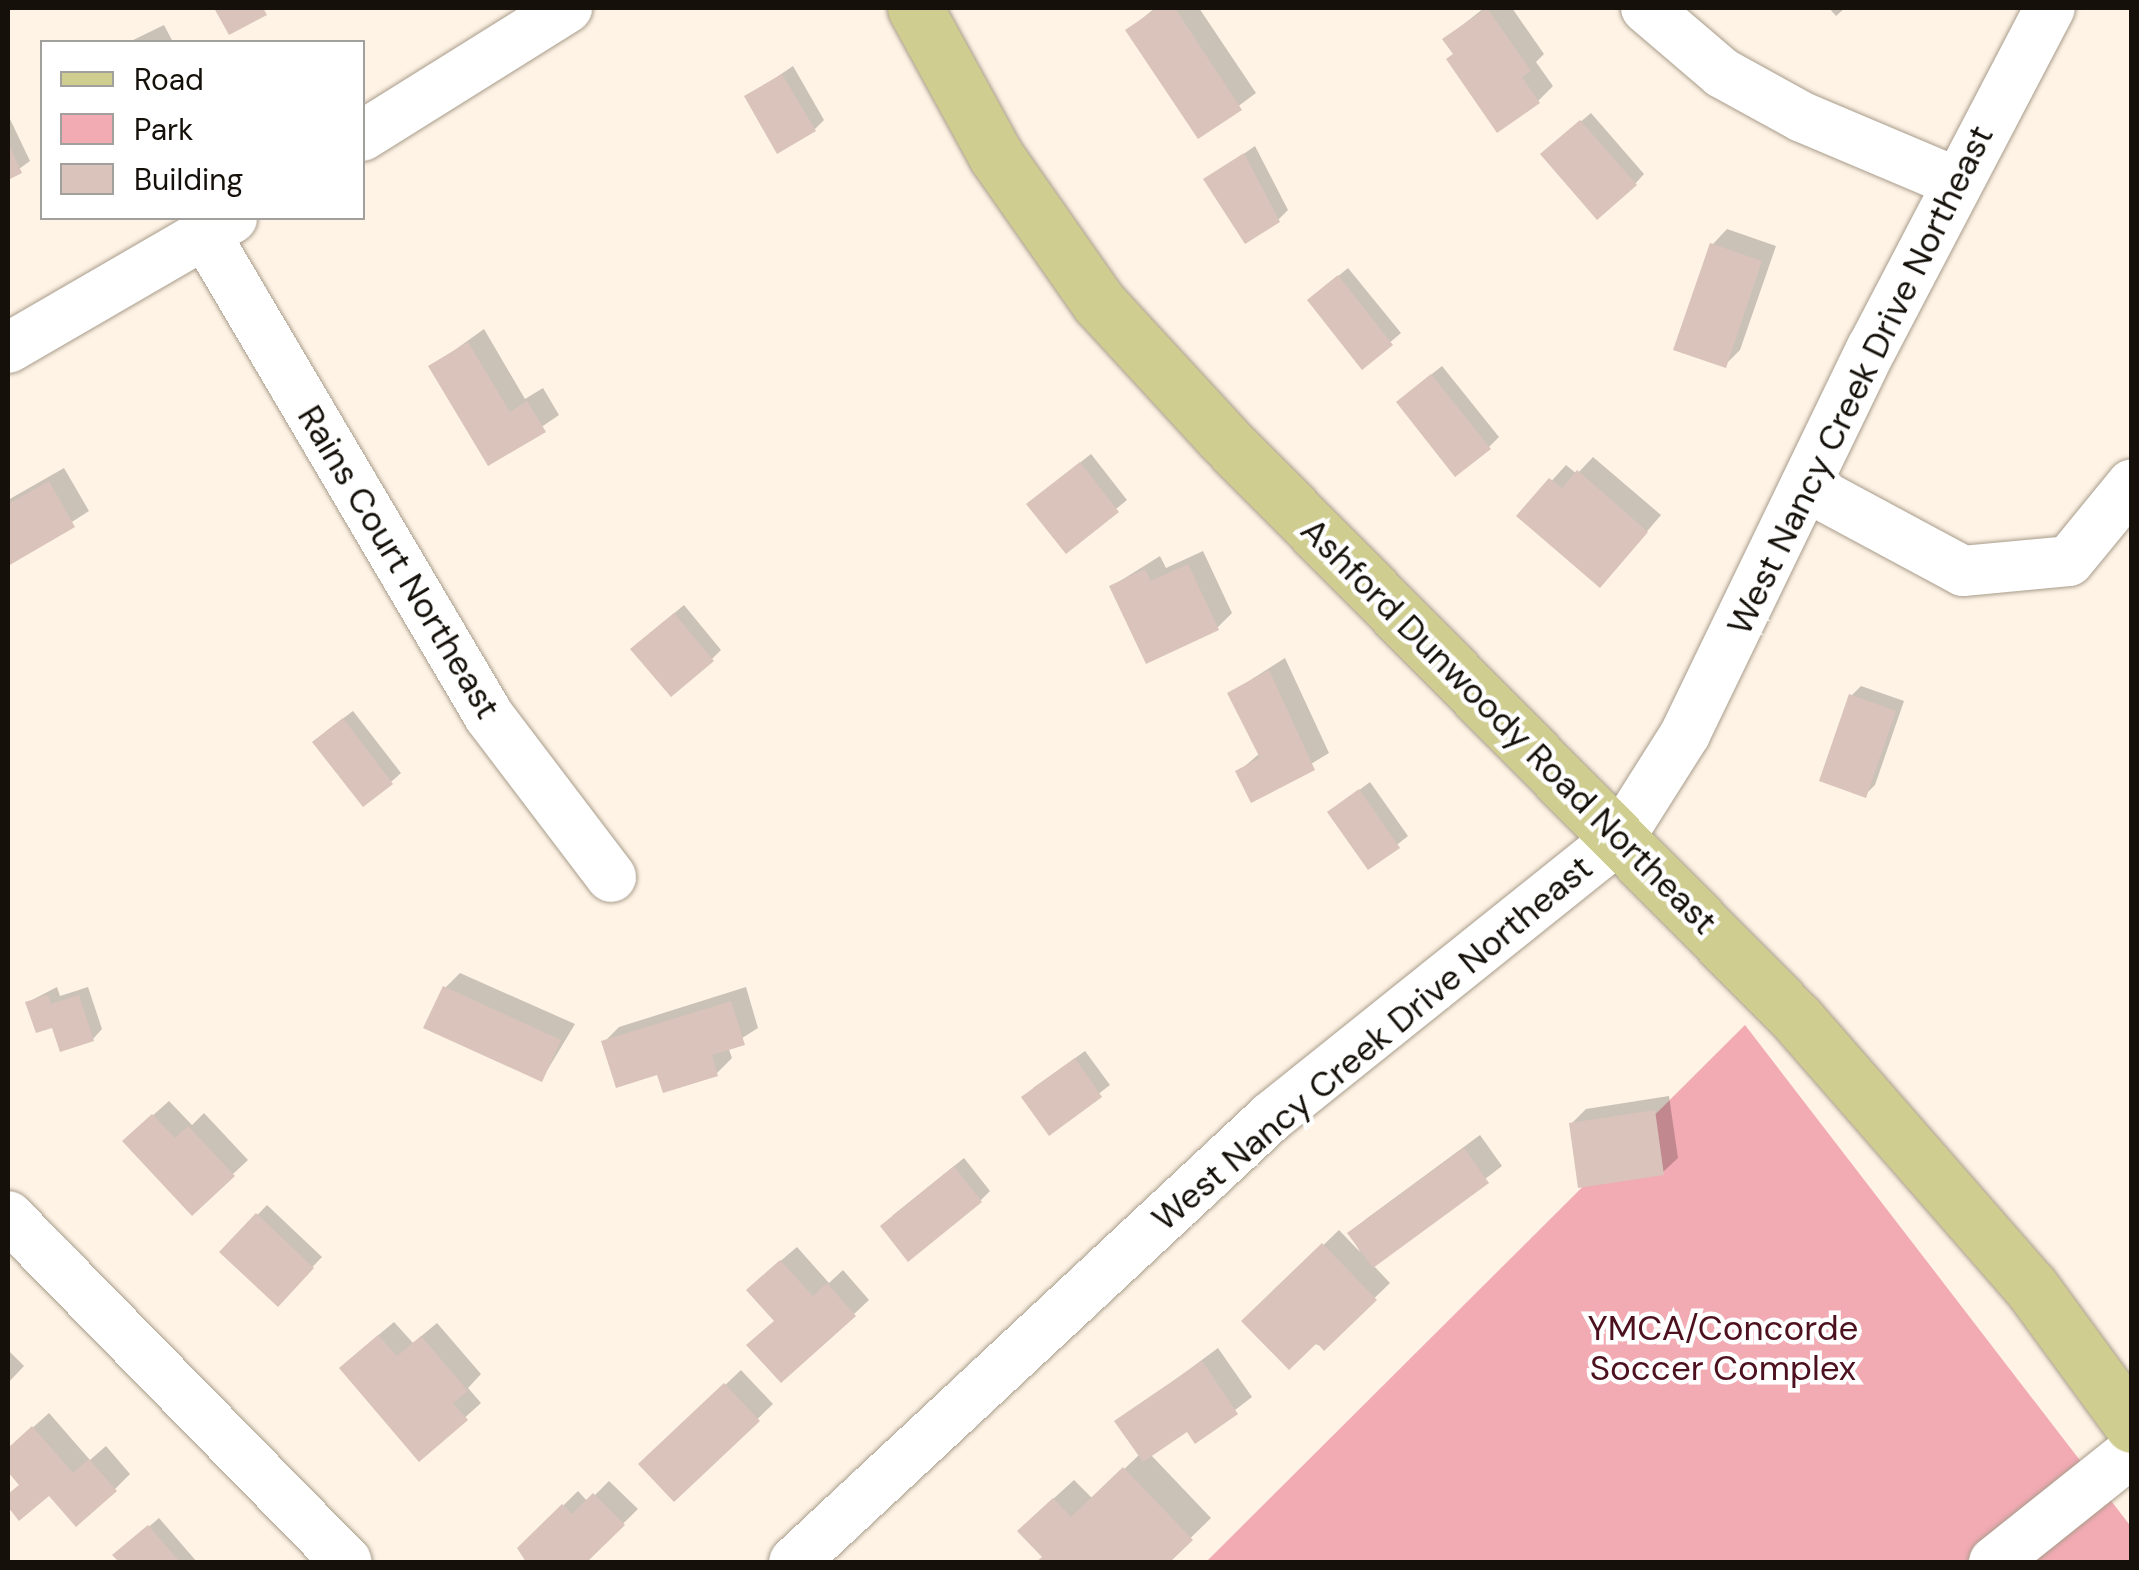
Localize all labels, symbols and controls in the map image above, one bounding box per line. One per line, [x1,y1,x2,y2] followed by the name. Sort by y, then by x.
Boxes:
[40,40,365,220] legend
[134,60,204,99] text: Road
[134,110,193,149] text: Park
[1718,119,2002,641] street label: West Nancy Creek Drive Northeast
[134,160,243,199] text: Building
[289,398,509,726] street label: Rains Court Northeast
[1292,509,1726,943] street label: Ashford Dunwoody Road Northeast
[1143,846,1601,1240] street label: West Nancy Creek Drive Northeast
[1588,1307,1858,1389] park label: YMCA/Concorde Soccer Complex

